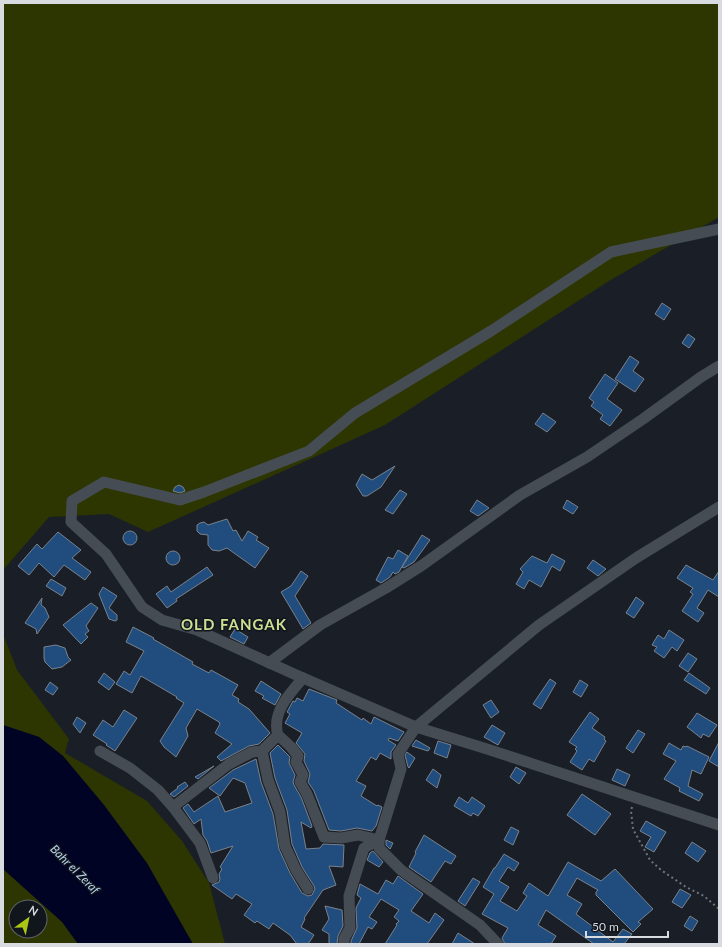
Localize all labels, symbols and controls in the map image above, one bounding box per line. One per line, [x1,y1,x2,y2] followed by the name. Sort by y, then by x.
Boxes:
[181,615,287,633] district label: OLD FANGAK
[47,841,104,898] water label: Bahr el Zeraf
[8,899,48,939] north arrow
[27,902,41,918] text: N
[586,913,668,939] scale bar
[592,919,619,934] text: 50 m

